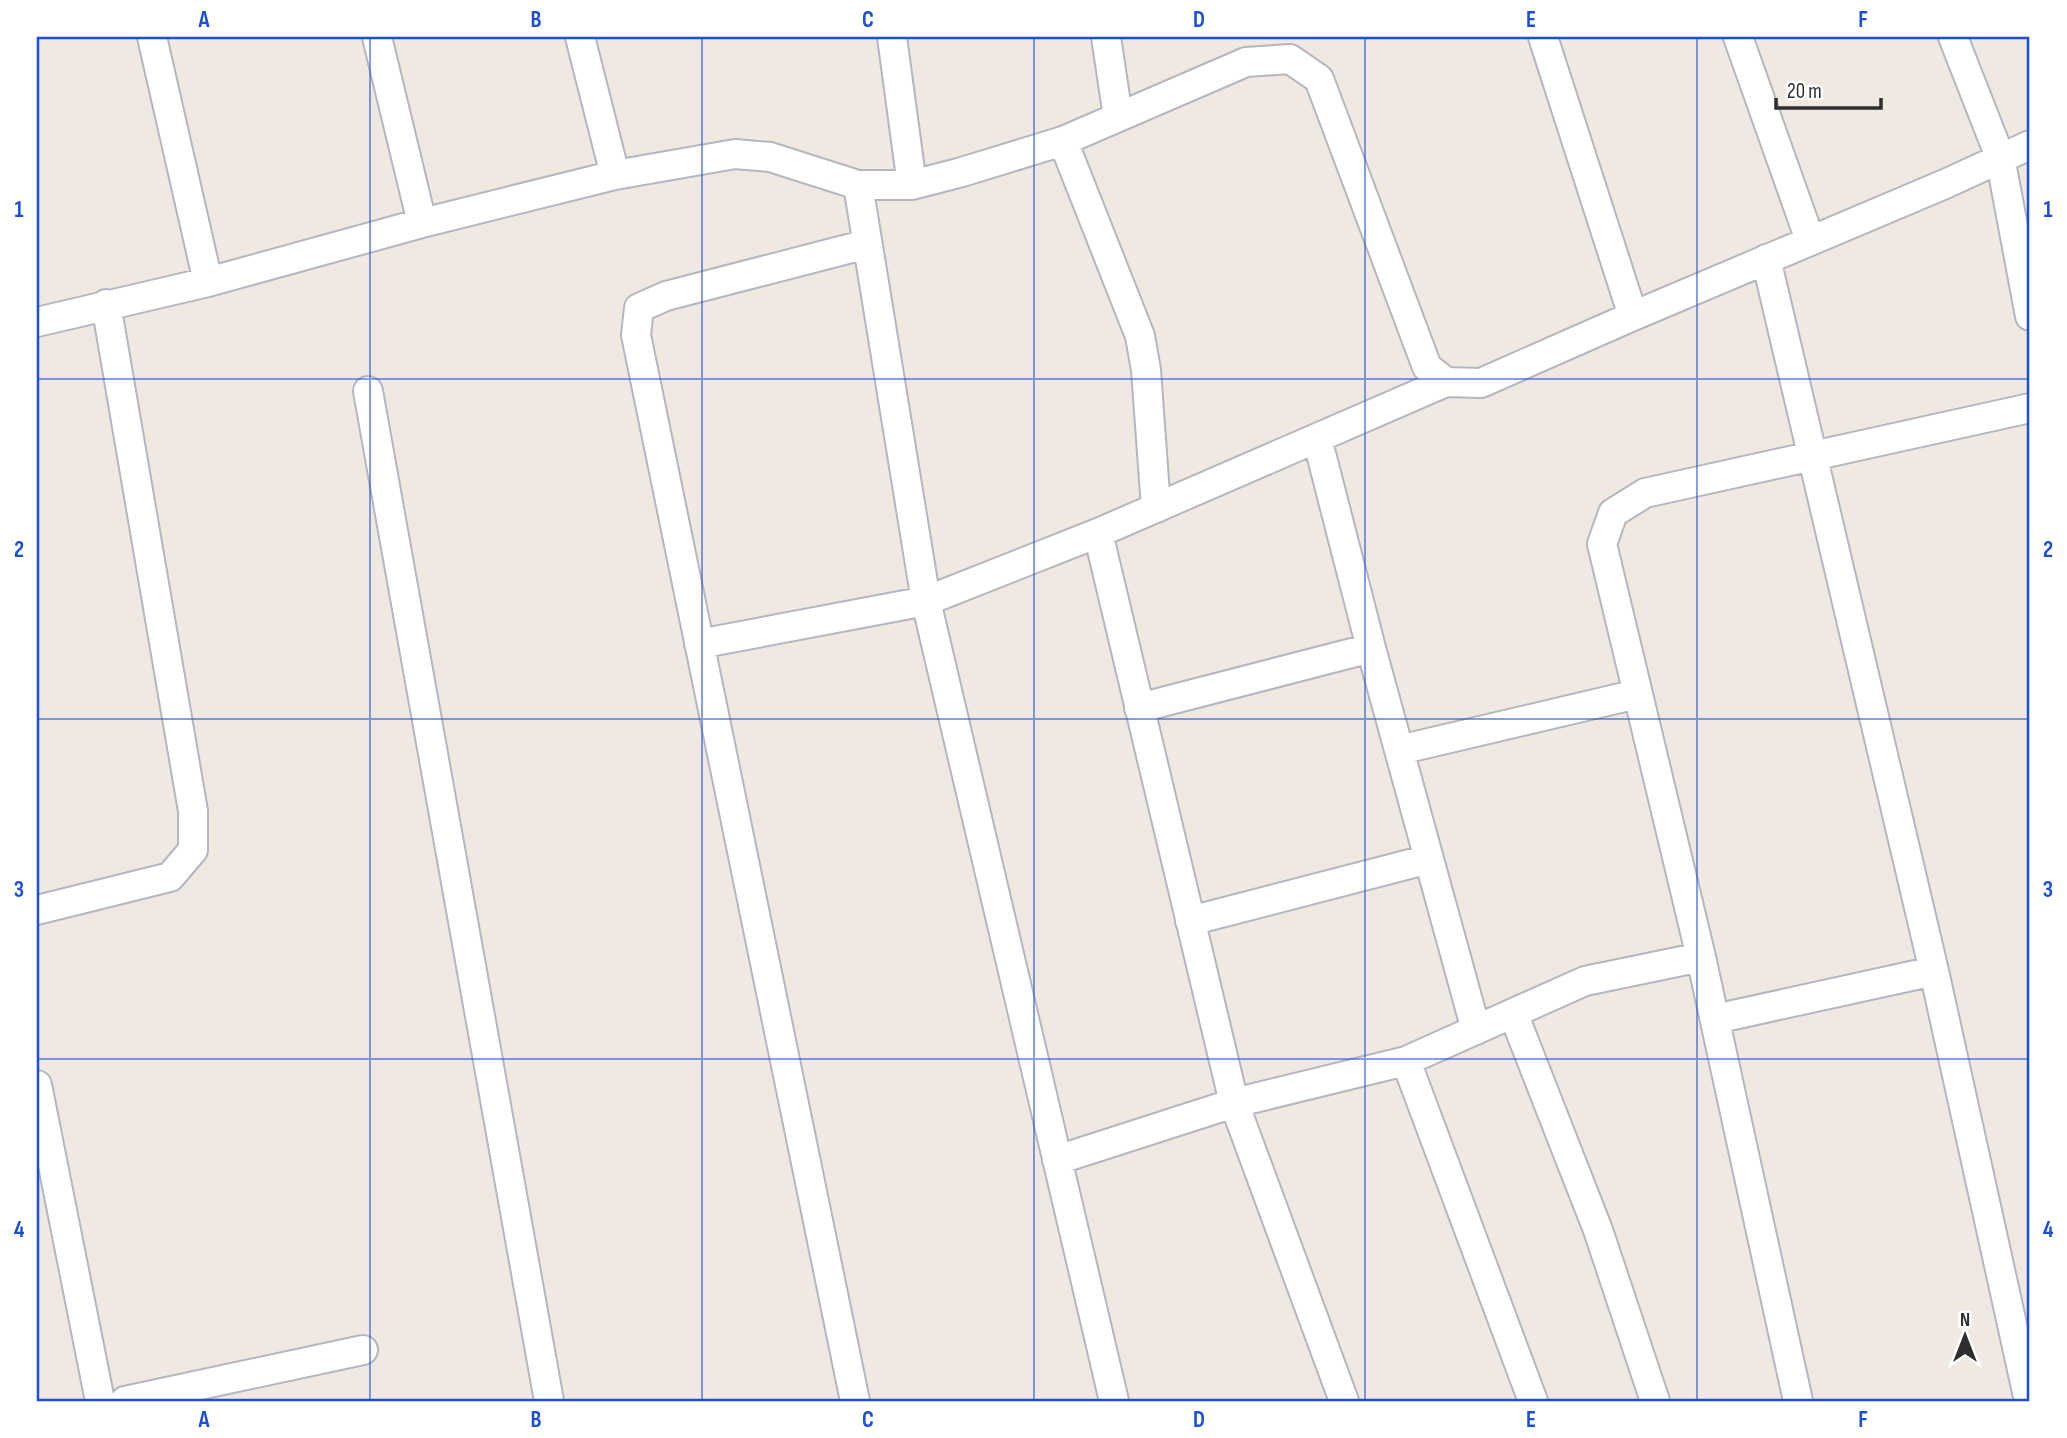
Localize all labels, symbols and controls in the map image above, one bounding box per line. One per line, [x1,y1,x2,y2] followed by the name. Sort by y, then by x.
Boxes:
[198,6,211,34] text: A
[531,6,542,34] text: B
[862,6,874,34] text: C
[1193,6,1205,34] text: D
[1526,6,1536,34] text: E
[1858,6,1868,34] text: F
[1776,66,1882,110] scale bar
[1787,79,1822,104] text: 20 m
[14,196,24,224] text: 1
[2043,196,2053,224] text: 1
[14,536,24,564] text: 2
[2043,536,2053,564] text: 2
[14,876,24,904] text: 3
[2043,876,2053,904] text: 3
[14,1216,25,1244] text: 4
[2043,1216,2054,1244] text: 4
[1930,1302,2000,1372] north arrow
[1960,1309,1970,1332] text: N
[198,1406,211,1434] text: A
[531,1406,542,1434] text: B
[862,1406,874,1434] text: C
[1193,1406,1205,1434] text: D
[1526,1406,1536,1434] text: E
[1858,1406,1868,1434] text: F

